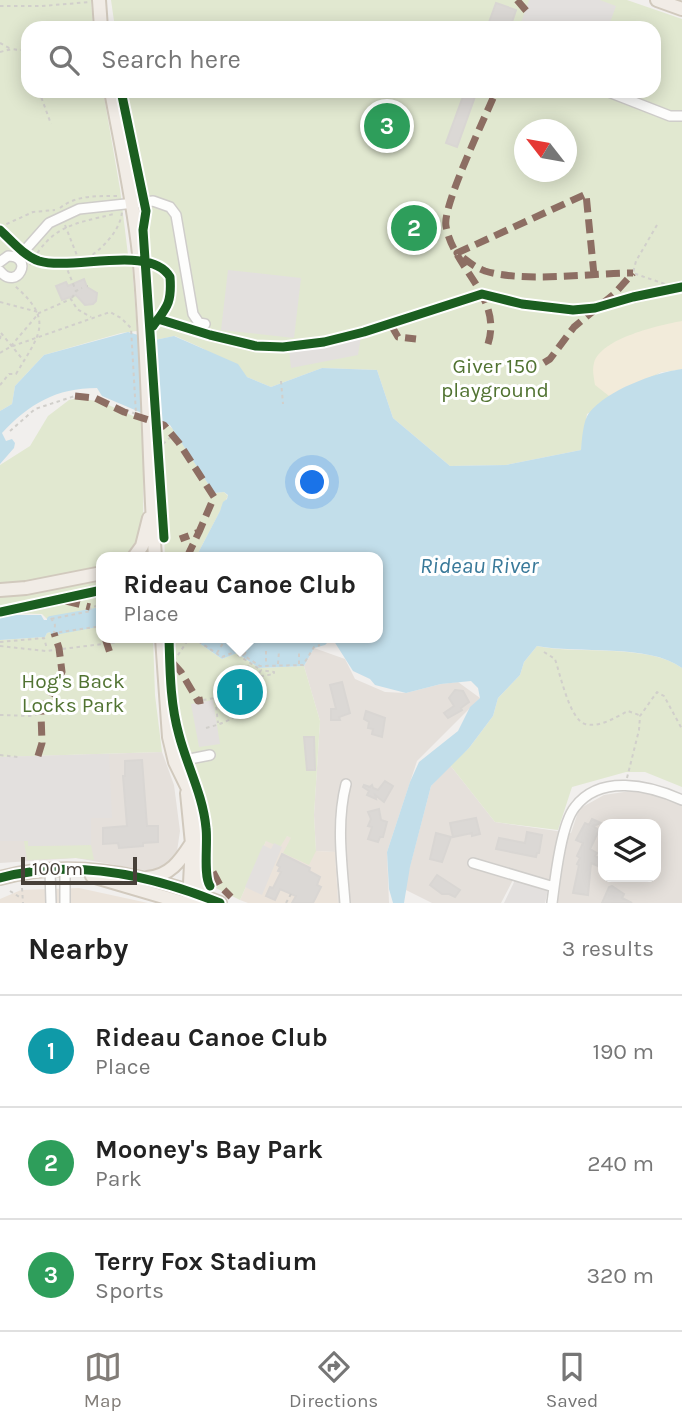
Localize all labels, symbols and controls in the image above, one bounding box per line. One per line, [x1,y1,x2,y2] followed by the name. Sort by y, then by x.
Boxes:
[21,21,661,98] search box
[45,41,83,79] icon: search
[101,44,241,75] text: Search here
[364,100,410,152] pin: 3
[514,119,577,182] north arrow
[391,202,437,254] pin: 2
[441,354,549,402] park label: Giver 150 playground
[295,465,329,499] your location
[96,552,383,643] popup
[420,552,539,579] water label: Rideau River
[123,569,356,600] text: Rideau Canoe Club
[123,600,179,627] text: Place
[217,666,263,718] pin: 1
[21,669,125,717] park label: Hog's Back Locks Park
[598,819,661,882] map controls
[598,819,661,882] button: layers
[21,854,136,886] scale bar
[32,858,83,880] text: 100 m
[28,931,128,967] text: Nearby
[562,935,654,962] text: 3 results
[95,1022,328,1053] text: Rideau Canoe Club
[47,1038,55,1065] text: 1
[592,1038,654,1065] text: 190 m
[95,1053,151,1080] text: Place
[95,1134,323,1165] text: Mooney's Bay Park
[44,1150,58,1177] text: 2
[587,1150,654,1177] text: 240 m
[95,1165,142,1192] text: Park
[95,1246,317,1277] text: Terry Fox Stadium
[44,1262,58,1289] text: 3
[586,1262,654,1289] text: 320 m
[95,1277,164,1304] text: Sports
[84,1348,122,1412] tab: Map
[289,1348,378,1412] tab: Directions
[546,1348,598,1412] tab: Saved

